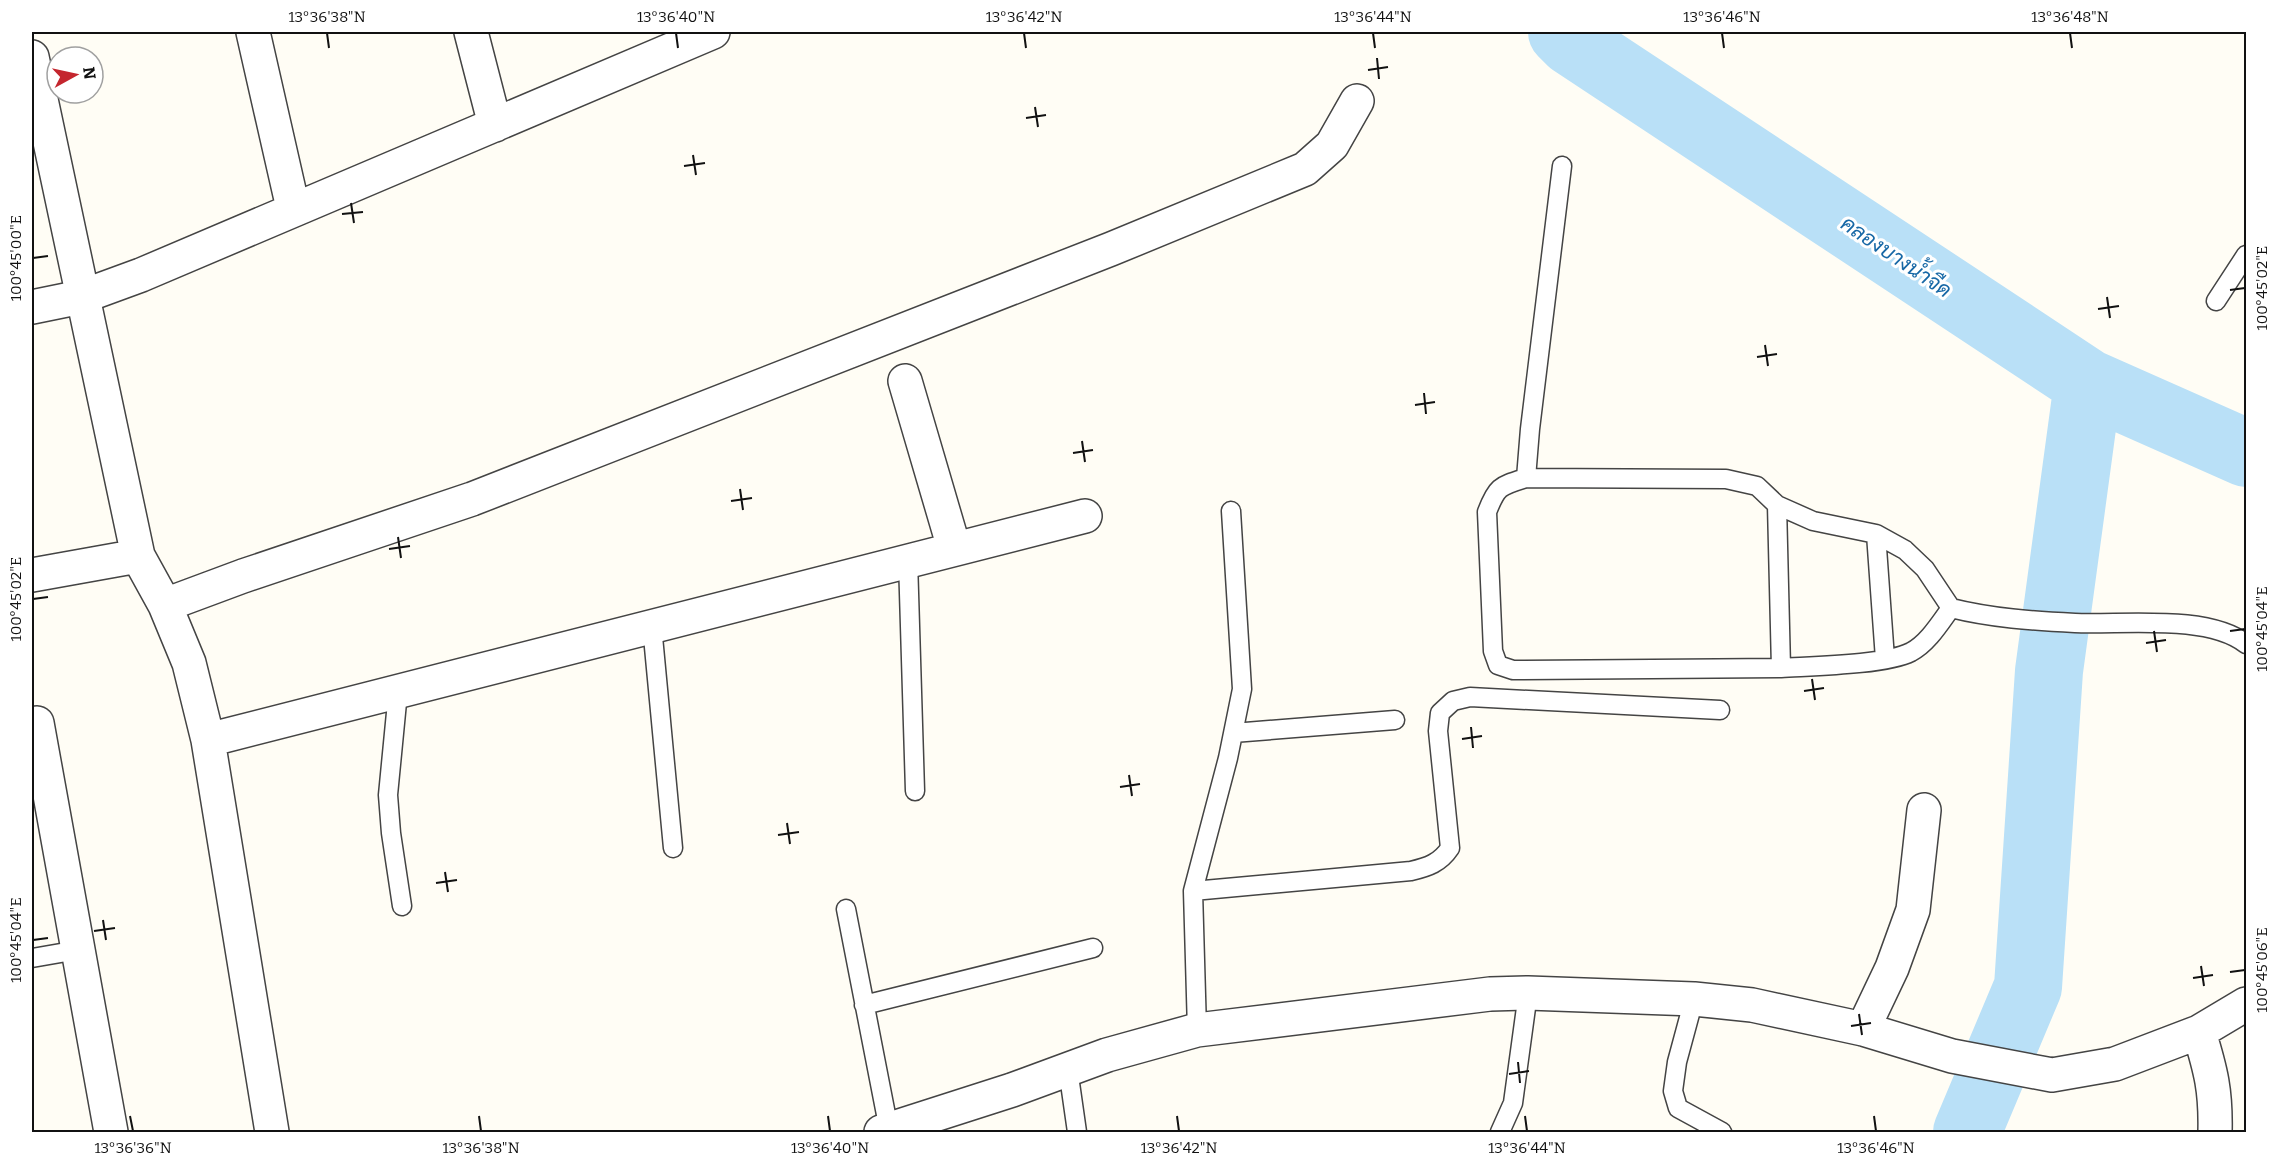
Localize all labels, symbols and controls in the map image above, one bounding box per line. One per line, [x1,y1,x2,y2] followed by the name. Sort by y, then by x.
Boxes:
[288,8,366,26] text: 13°36'38"N
[637,8,715,26] text: 13°36'40"N
[986,8,1062,26] text: 13°36'42"N
[1334,8,1412,26] text: 13°36'44"N
[1683,8,1761,26] text: 13°36'46"N
[2031,8,2109,26] text: 13°36'48"N
[45,45,105,105] north arrow
[79,66,100,80] text: N
[1836,206,1959,303] water label: คลองบางน้ำจืด
[7,215,25,301] text: 100°45'00"E
[2253,246,2271,330] text: 100°45'02"E
[7,557,25,641] text: 100°45'02"E
[2253,586,2271,672] text: 100°45'04"E
[7,897,25,983] text: 100°45'04"E
[2253,927,2271,1013] text: 100°45'06"E
[94,1139,172,1157] text: 13°36'36"N
[442,1139,520,1157] text: 13°36'38"N
[791,1139,869,1157] text: 13°36'40"N
[1141,1139,1217,1157] text: 13°36'42"N
[1488,1139,1566,1157] text: 13°36'44"N
[1837,1139,1915,1157] text: 13°36'46"N

